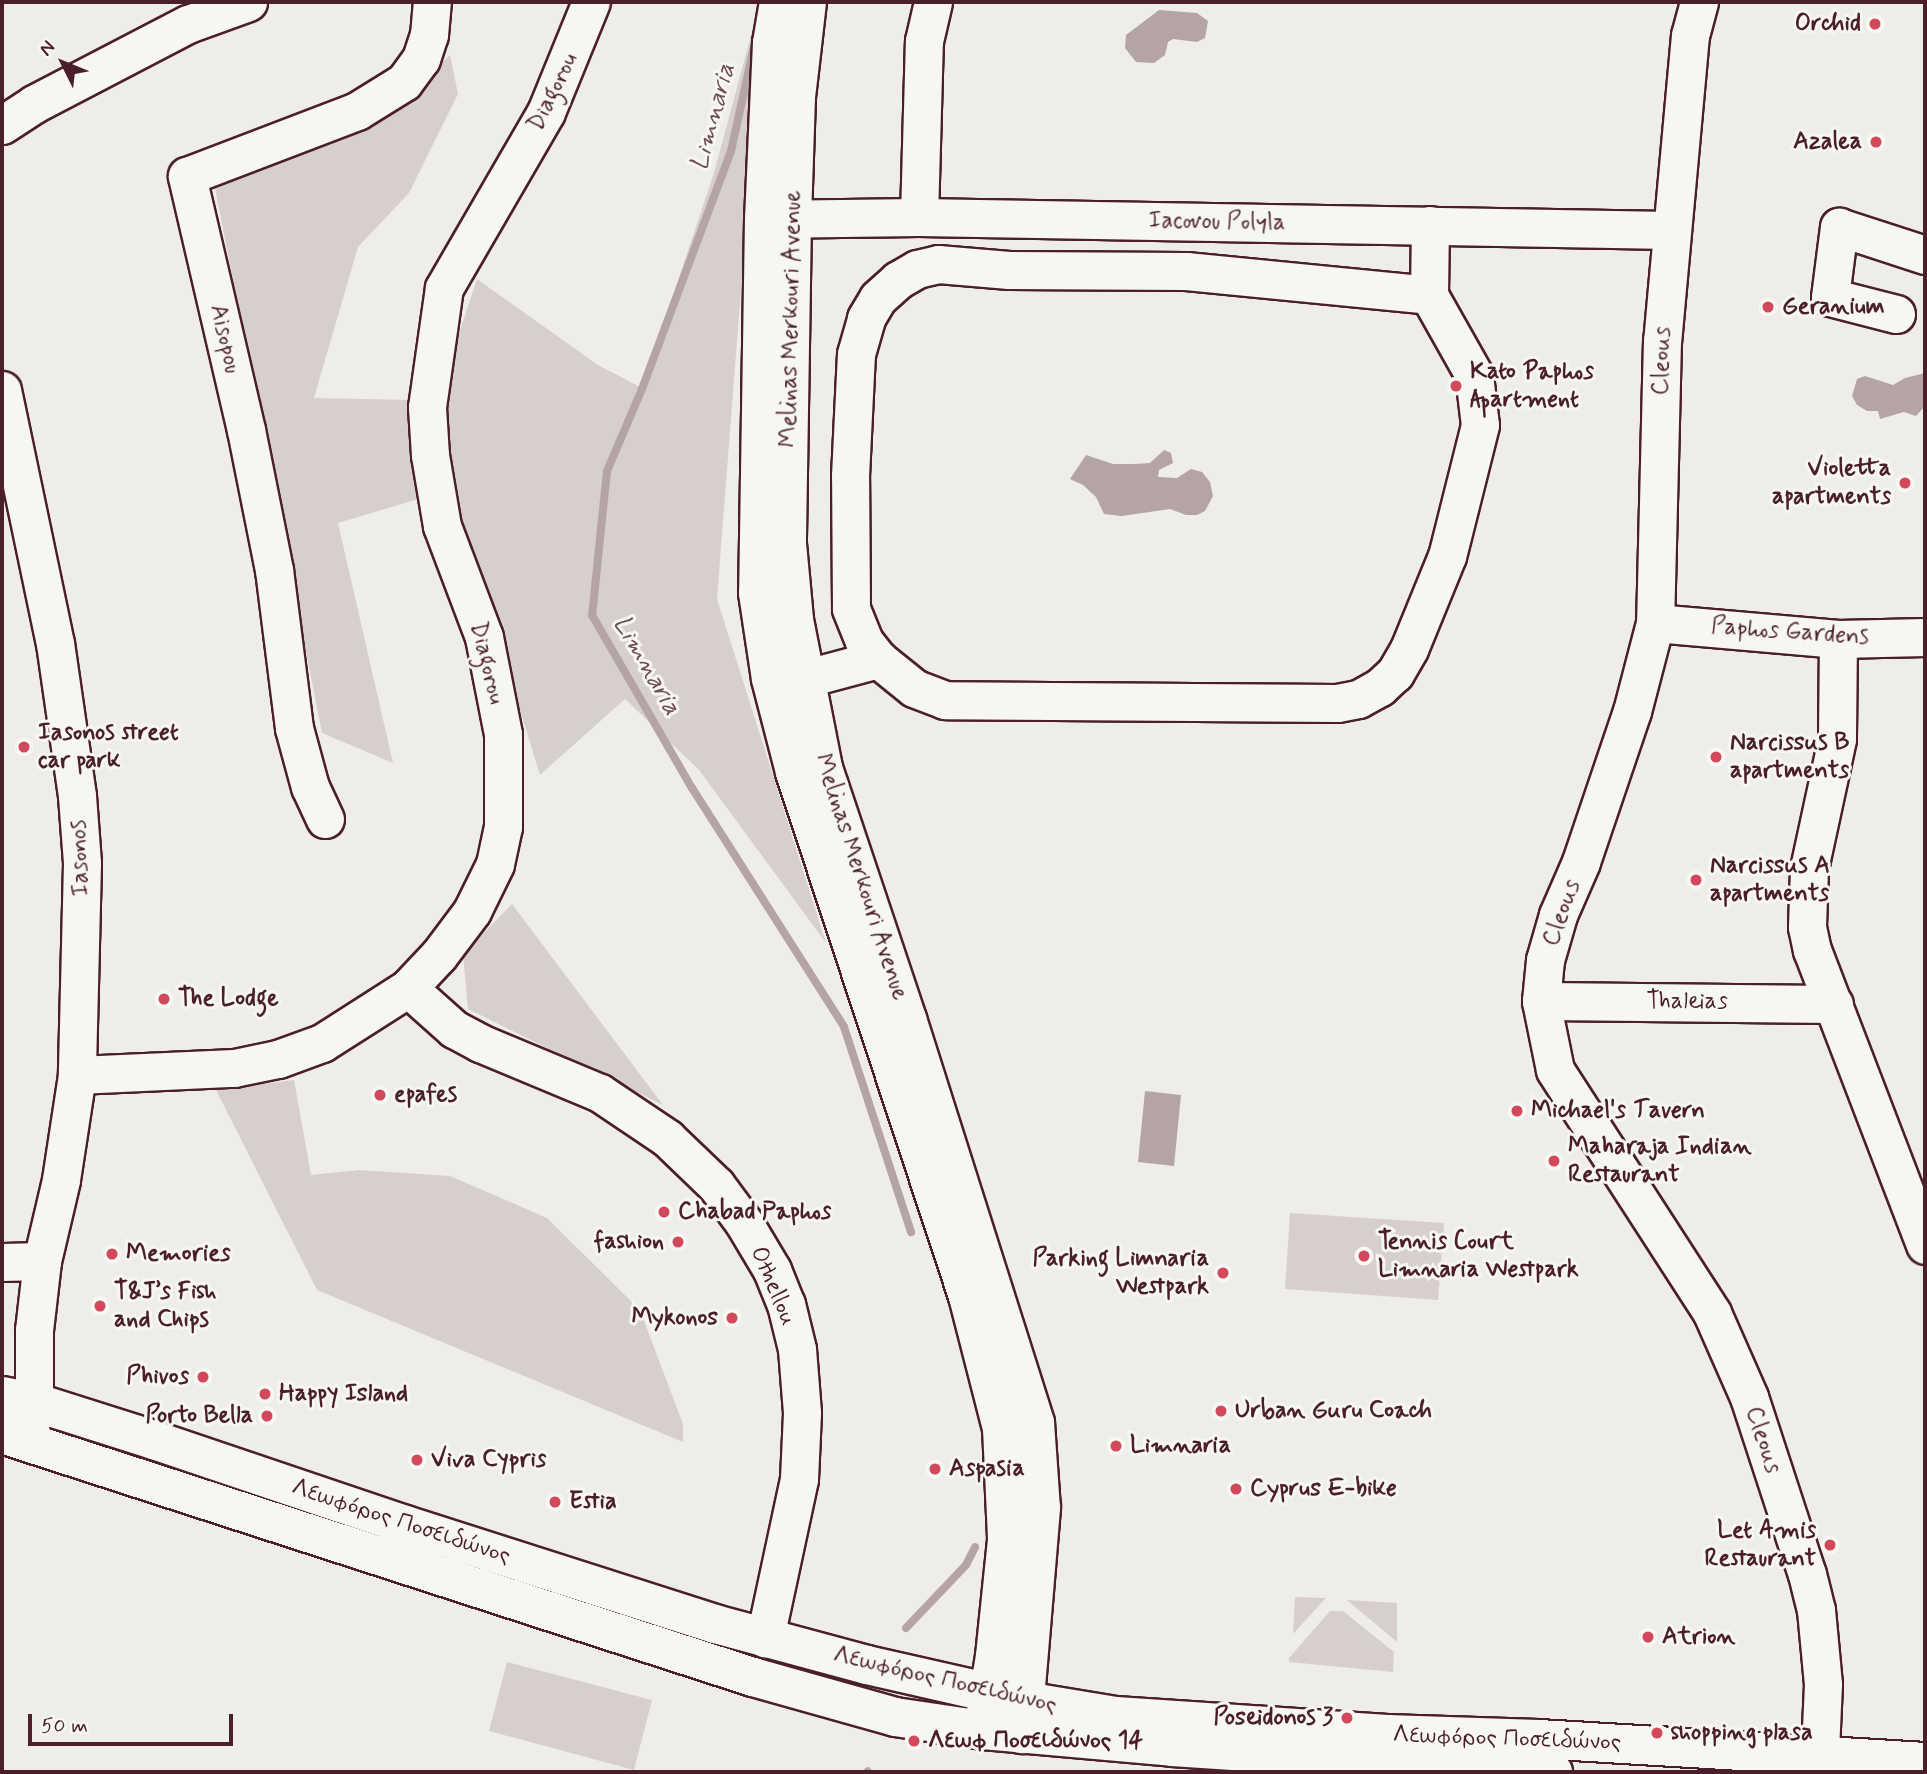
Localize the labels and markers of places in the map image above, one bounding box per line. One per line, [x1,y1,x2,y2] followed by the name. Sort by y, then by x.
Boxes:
[1795,10,1861,38] place label: Orchid
[1867,16,1883,32] marker: Orchid
[1793,128,1862,156] place label: Azalea
[1868,134,1884,150] marker: Azalea
[1782,293,1885,321] place label: Geranium
[1760,299,1776,315] marker: Geranium
[1470,358,1590,414] place label: Kato Paphos Apartment
[1448,378,1464,394] marker: Kato Paphos Apartment
[1772,455,1891,511] place label: Violetta apartments
[1897,475,1913,491] marker: Violetta apartments
[38,719,179,775] place label: Iasonos street car park
[1730,729,1849,785] place label: Narcissus B apartments
[16,739,32,755] marker: Iasonos street car park
[1708,749,1724,765] marker: Narcissus B apartments
[1710,852,1830,908] place label: Narcissus A apartments
[1688,872,1704,888] marker: Narcissus A apartments
[178,985,281,1013] place label: The Lodge
[156,991,172,1007] marker: The Lodge
[394,1081,457,1109] place label: epafes
[372,1087,388,1103] marker: epafes
[1531,1097,1700,1125] place label: Michael's Tavern
[1509,1103,1525,1119] marker: Michael's Tavern
[1568,1133,1751,1189] place label: Maharaja Indian Restaurant
[1546,1153,1562,1169] marker: Maharaja Indian Restaurant
[678,1198,830,1226] place label: Chabad Paphos
[656,1204,672,1220] marker: Chabad Paphos
[594,1228,664,1256] place label: fashion
[1378,1228,1579,1284] place label: Tennis Court Limnaria Westpark
[670,1234,686,1250] marker: fashion
[126,1240,231,1268] place label: Memories
[1025,1245,1209,1301] place label: Parking Limnaria Westpark
[104,1246,120,1262] marker: Memories
[1356,1248,1372,1264] marker: Tennis Court Limnaria Westpark
[1215,1265,1231,1281] marker: Parking Limnaria Westpark
[114,1278,215,1334] place label: T&J’s Fish and Chips
[92,1298,108,1314] marker: T&J’s Fish and Chips
[632,1304,718,1332] place label: Mykonos
[724,1310,740,1326] marker: Mykonos
[126,1363,189,1391] place label: Phivos
[195,1369,211,1385] marker: Phivos
[279,1380,415,1408] place label: Happy Island
[257,1386,273,1402] marker: Happy Island
[1235,1397,1426,1425] place label: Urban Guru Coach
[146,1402,253,1430] place label: Porto Bella
[1213,1403,1229,1419] marker: Urban Guru Coach
[259,1408,275,1424] marker: Porto Bella
[1130,1432,1231,1460] place label: Limnaria
[1108,1438,1124,1454] marker: Limnaria
[431,1446,546,1474] place label: Viva Cypris
[409,1452,425,1468] marker: Viva Cypris
[949,1455,1025,1483] place label: Aspasia
[927,1461,943,1477] marker: Aspasia
[1250,1475,1394,1503] place label: Cyprus E-bike
[1228,1481,1244,1497] marker: Cyprus E-bike
[569,1488,617,1516] place label: Estia
[547,1494,563,1510] marker: Estia
[1704,1517,1816,1573] place label: Let Amis Restaurant
[1822,1537,1838,1553] marker: Let Amis Restaurant
[1662,1623,1735,1651] place label: Atrion
[1640,1629,1656,1645] marker: Atrion
[1213,1704,1333,1732] place label: Poseidonos 3
[1339,1710,1355,1726] marker: Poseidonos 3
[1671,1719,1811,1747] place label: shopping plasa
[1649,1725,1665,1741] marker: shopping plasa
[928,1727,1143,1755] place label: Λεωφ Ποσειδώνος 14
[906,1733,922,1749] marker: Λεωφ Ποσειδώνος 14

